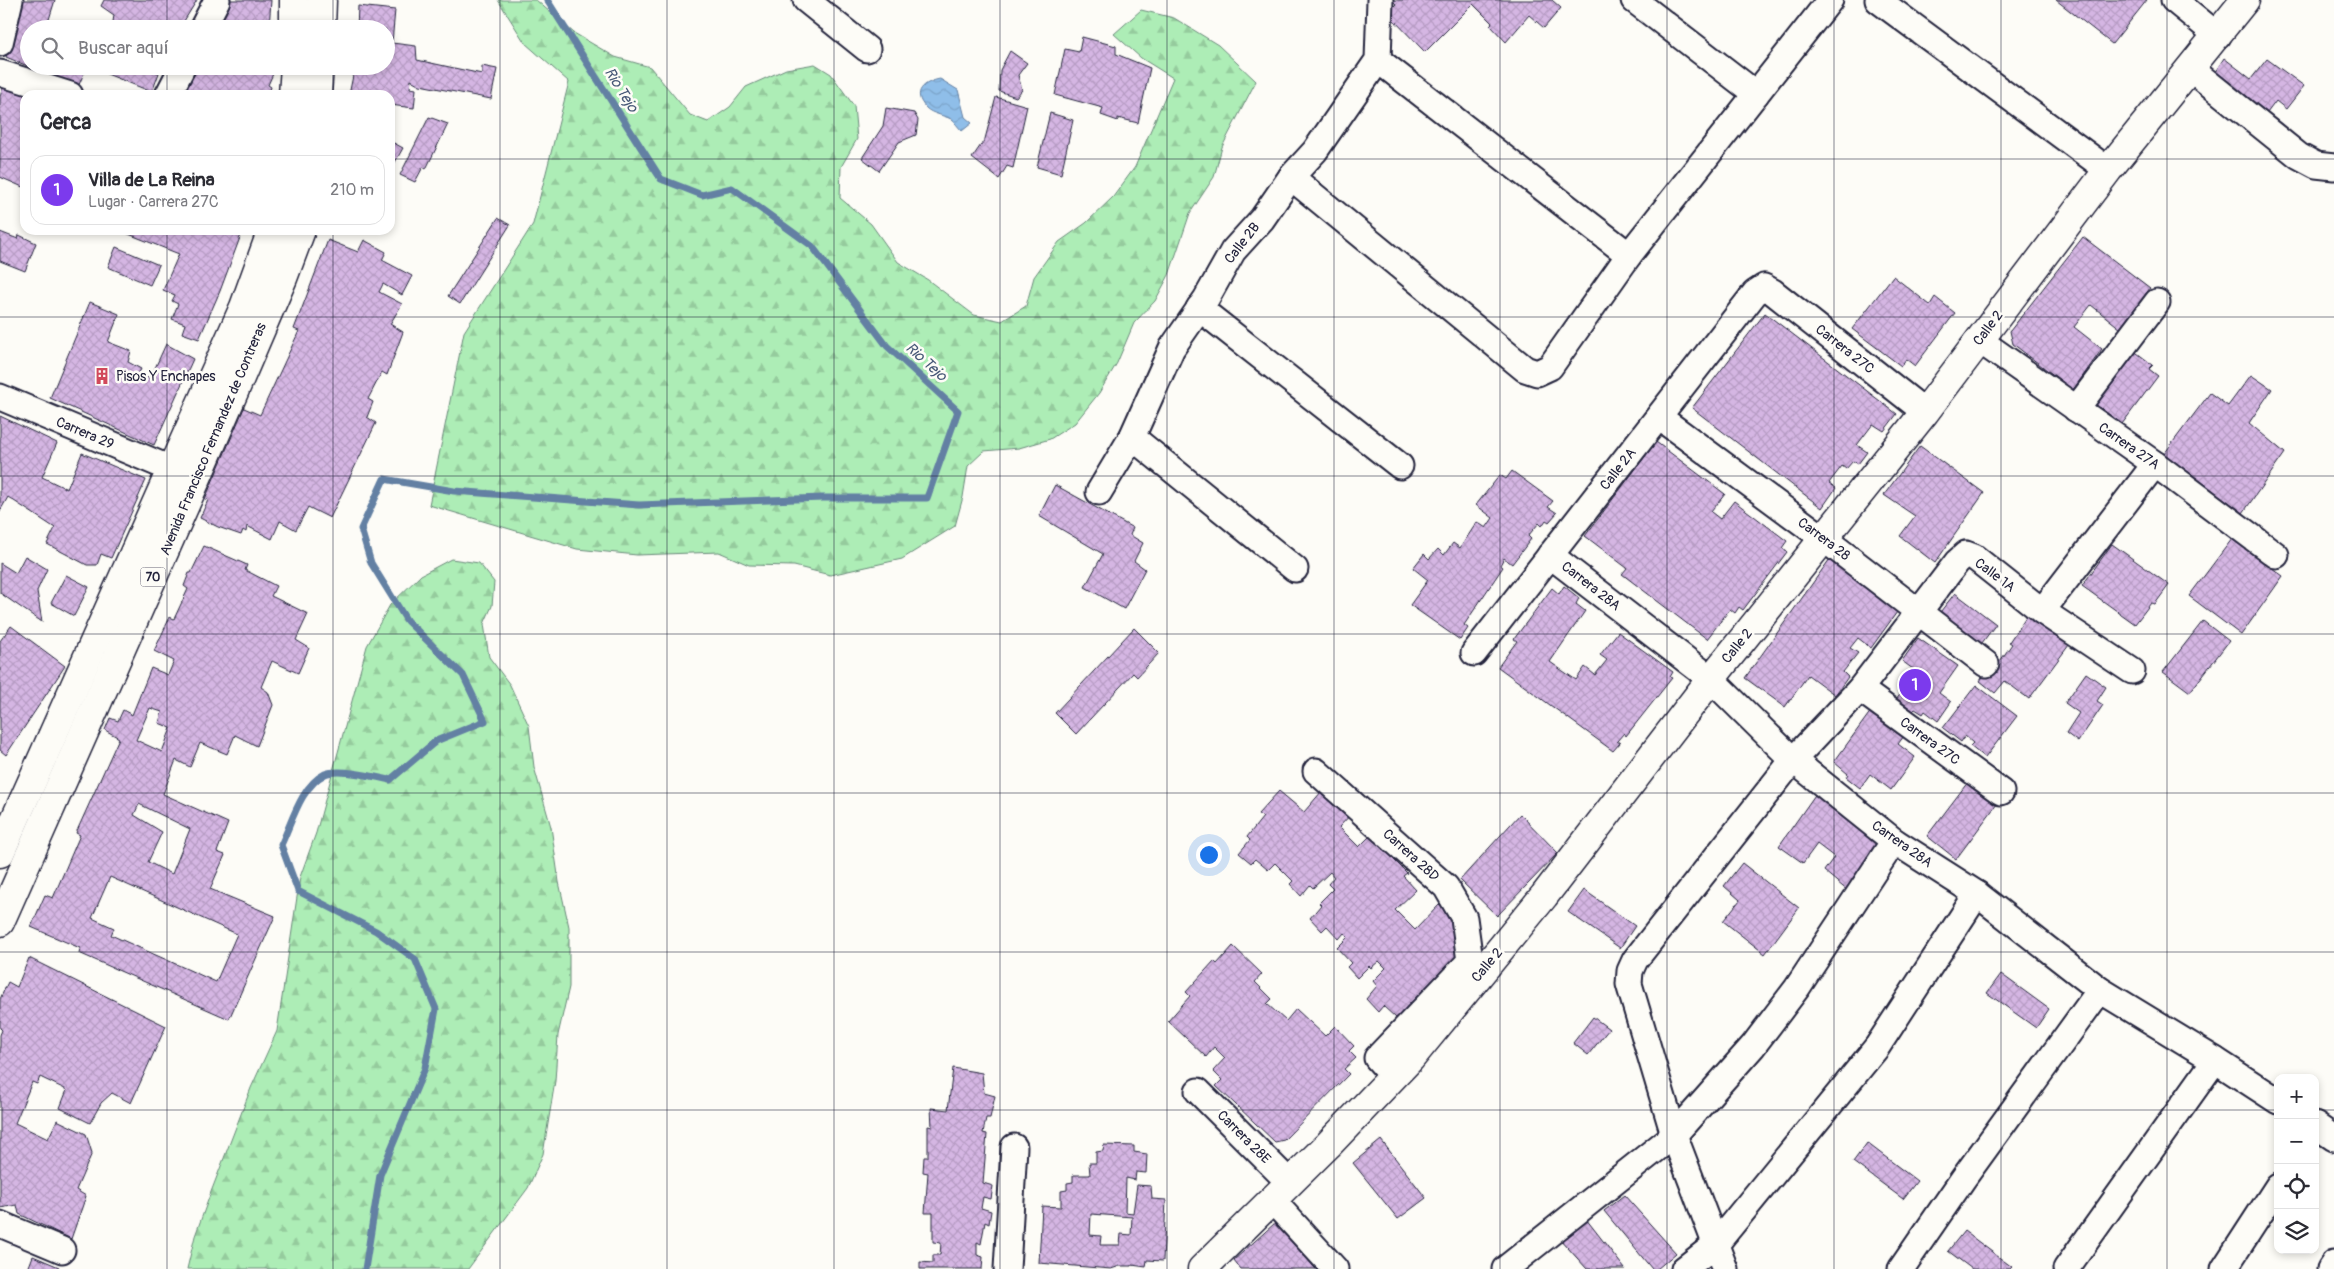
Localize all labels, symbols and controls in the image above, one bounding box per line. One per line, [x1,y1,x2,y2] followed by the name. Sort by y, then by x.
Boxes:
[20,20,395,75] search box
[38,34,66,62] icon: search
[78,36,169,60] text: Buscar aquí
[600,64,643,117] water label: Rio Tejo
[40,109,91,136] text: Cerca
[88,168,215,192] text: Villa de La Reina
[54,180,60,200] text: 1
[330,180,374,200] text: 210 m
[88,192,219,212] text: Lugar · Carrera 27C
[1221,219,1263,267] street label: Calle 2B
[1969,307,2007,349] street label: Calle 2
[156,320,270,558] street label: Avenida Francisco Fernandez de Contreras
[1812,321,1878,378] street label: Carrera 27C
[901,339,951,386] water label: Rio Tejo
[92,366,112,386] building icon: Pisos Y Enchapes
[116,368,216,385] place label: Pisos Y Enchapes
[53,413,117,453] street label: Carrera 29
[2095,419,2163,473] street label: Carrera 27A
[1596,445,1640,493] street label: Calle 2A
[1794,514,1854,564] street label: Carrera 28
[1971,554,2019,596] street label: Calle 1A
[1558,558,1624,614] street label: Carrera 28A
[140,568,166,586] road number: 70
[1718,625,1756,667] street label: Calle 2
[1899,666,1931,704] pin: 1
[1897,713,1964,769] street label: Carrera 27C
[1868,817,1936,871] street label: Carrera 28A
[1379,825,1443,885] street label: Carrera 28D
[1196,842,1222,868] your location
[1468,944,1506,986] street label: Calle 2
[2274,1074,2319,1254] map controls
[2274,1074,2319,1119] button: +
[1214,1107,1274,1167] street label: Carrera 28E
[2274,1119,2319,1164] button: −
[2274,1164,2319,1209] button: locate
[2274,1209,2319,1254] button: layers

